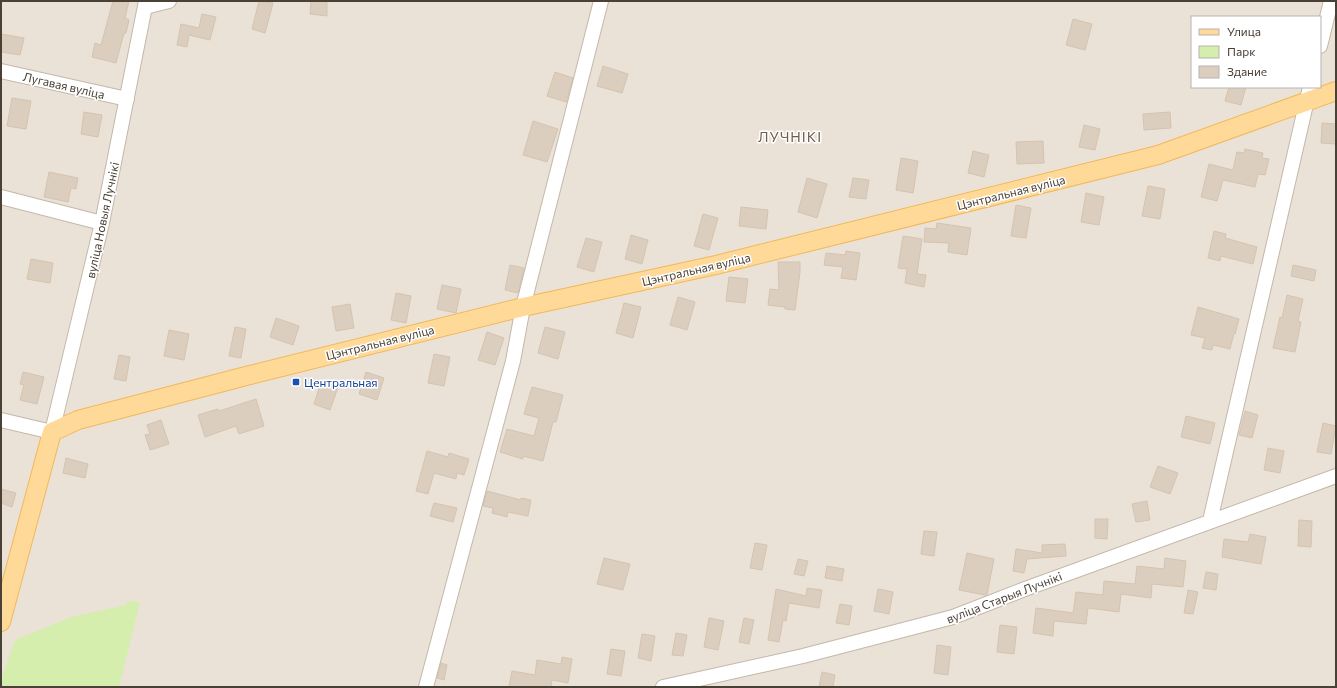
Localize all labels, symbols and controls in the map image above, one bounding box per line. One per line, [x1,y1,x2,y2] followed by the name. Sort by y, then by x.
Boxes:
[1191,16,1321,88] legend
[1227,24,1261,38] text: Улица
[1227,44,1256,58] text: Парк
[1227,64,1267,78] text: Здание
[22,69,106,101] street label: Лугавая вуліца
[758,128,822,145] district label: ЛУЧНІКІ
[83,161,121,279] street label: вуліца Новыя Лучнікі
[955,172,1067,212] street label: Цэнтральная вуліца
[640,250,752,288] street label: Цэнтральная вуліца
[324,322,436,362] street label: Цэнтральная вуліца
[304,375,378,389] place label: Центральная
[291,377,301,387] marker: Центральная
[944,568,1064,626] street label: вуліца Старыя Лучнікі

